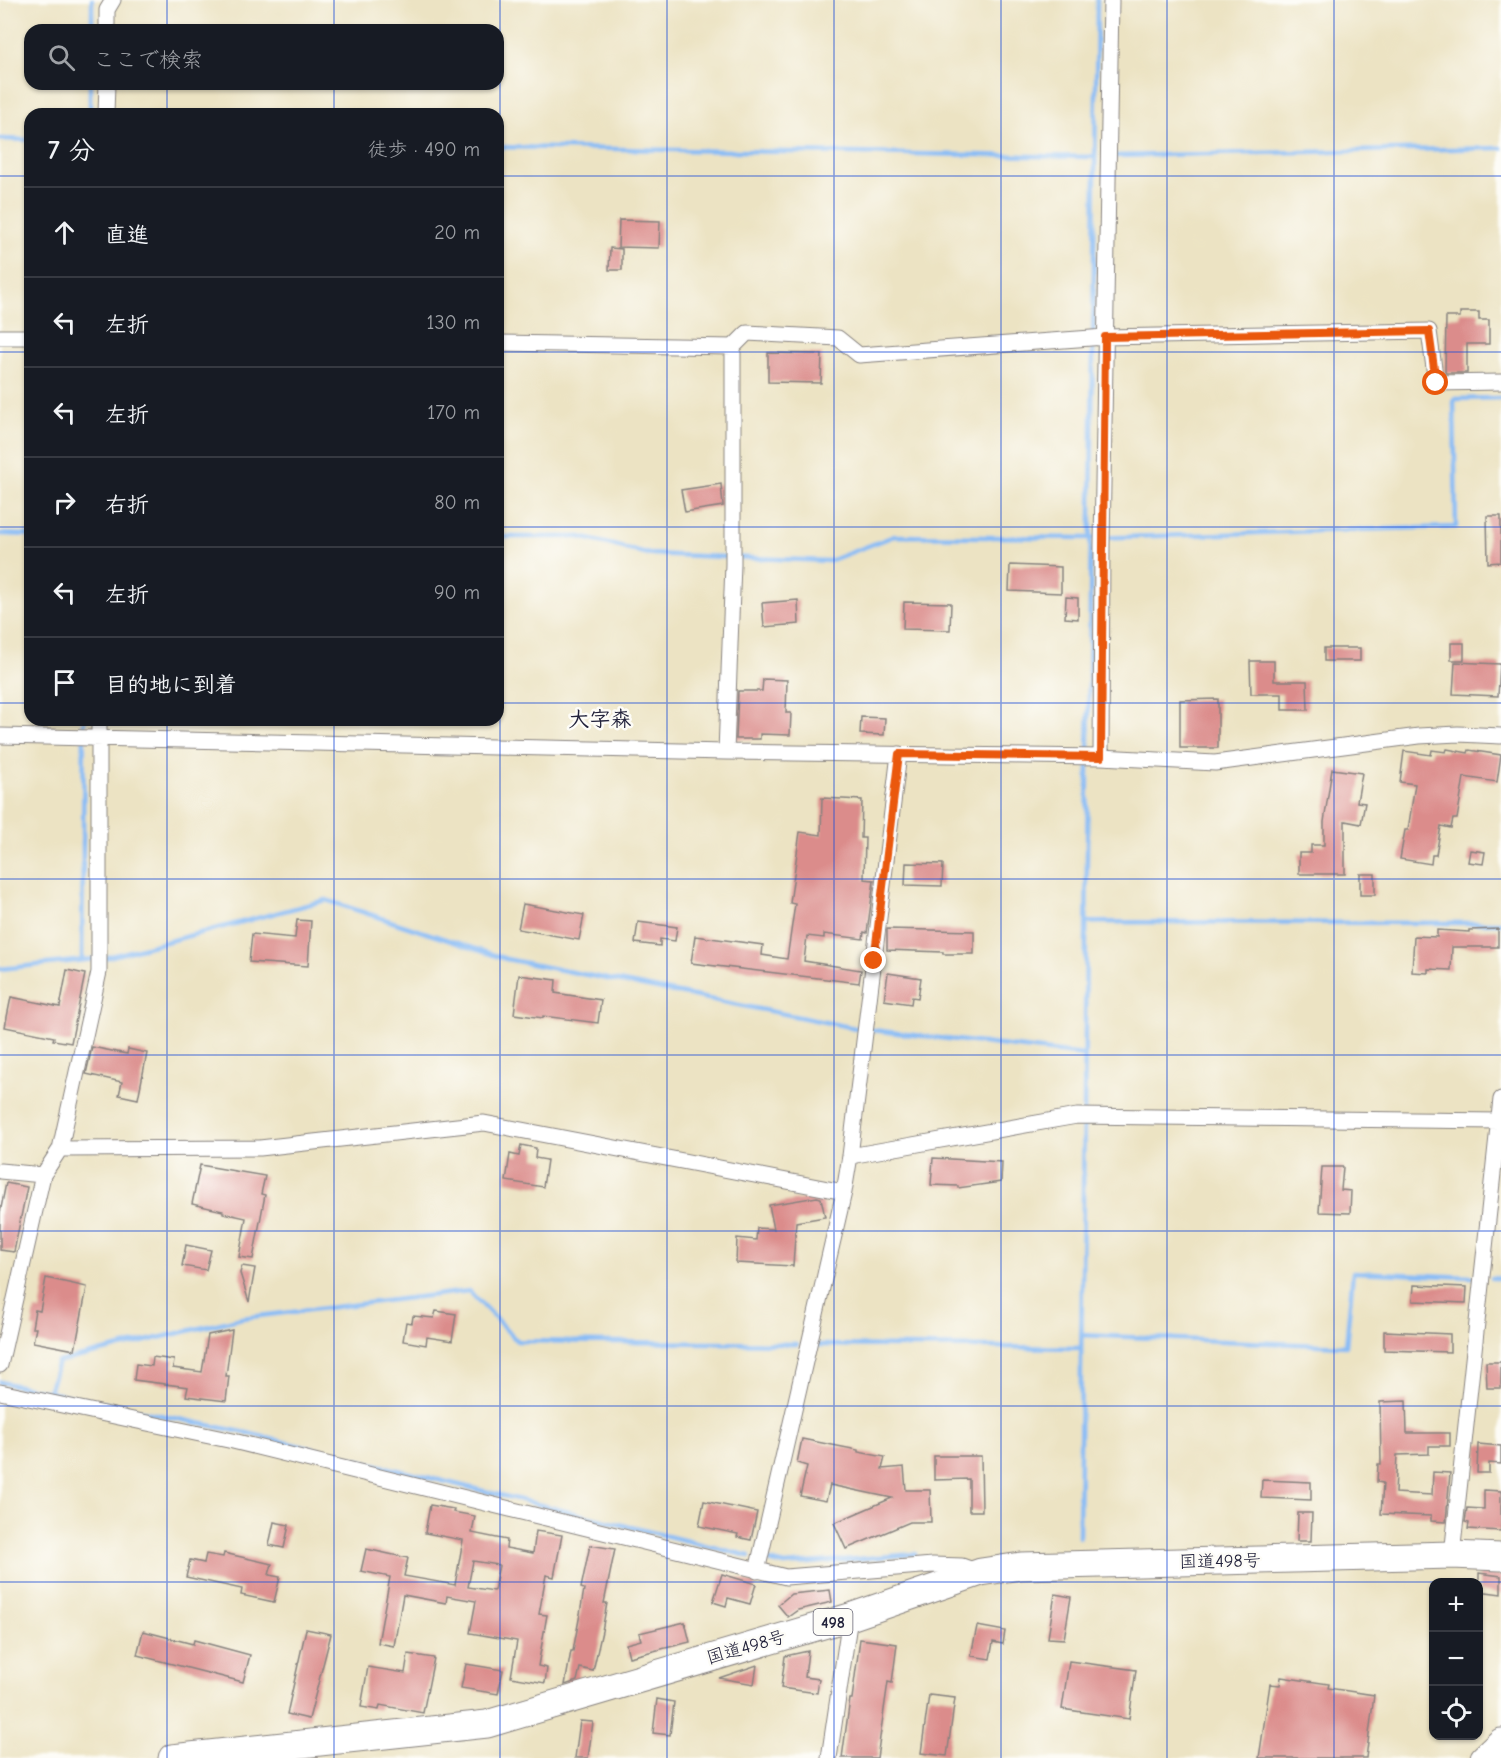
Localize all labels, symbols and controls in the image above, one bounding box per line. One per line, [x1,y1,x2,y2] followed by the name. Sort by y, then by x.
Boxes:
[24,24,504,90] search box
[45,41,78,74] icon: search
[93,47,203,73] text: ここで検索
[48,136,95,166] text: 7 分
[367,138,480,161] text: 徒歩 · 490 m
[48,216,81,249] icon: ahead
[434,221,480,244] text: 20 m
[105,222,149,248] text: 直進
[48,306,81,339] icon: left
[427,311,480,334] text: 130 m
[105,312,149,338] text: 左折
[1422,369,1448,395] route start
[48,396,81,429] icon: left
[427,401,480,424] text: 170 m
[105,402,149,428] text: 左折
[48,486,81,519] icon: right
[434,491,480,514] text: 80 m
[105,492,149,518] text: 右折
[48,576,81,609] icon: left
[434,581,480,604] text: 90 m
[105,582,149,608] text: 左折
[48,666,81,699] icon: arrive
[105,672,237,698] text: 目的地に到着
[569,707,632,731] district label: 大字森
[860,947,886,973] route end
[1179,1550,1261,1573] street label: 国道498号
[1429,1578,1483,1740] map controls
[1429,1578,1483,1632] button: +
[814,1609,852,1635] road number: 498
[704,1626,788,1669] street label: 国道498号
[1429,1632,1483,1686] button: −
[1429,1686,1483,1740] button: locate

